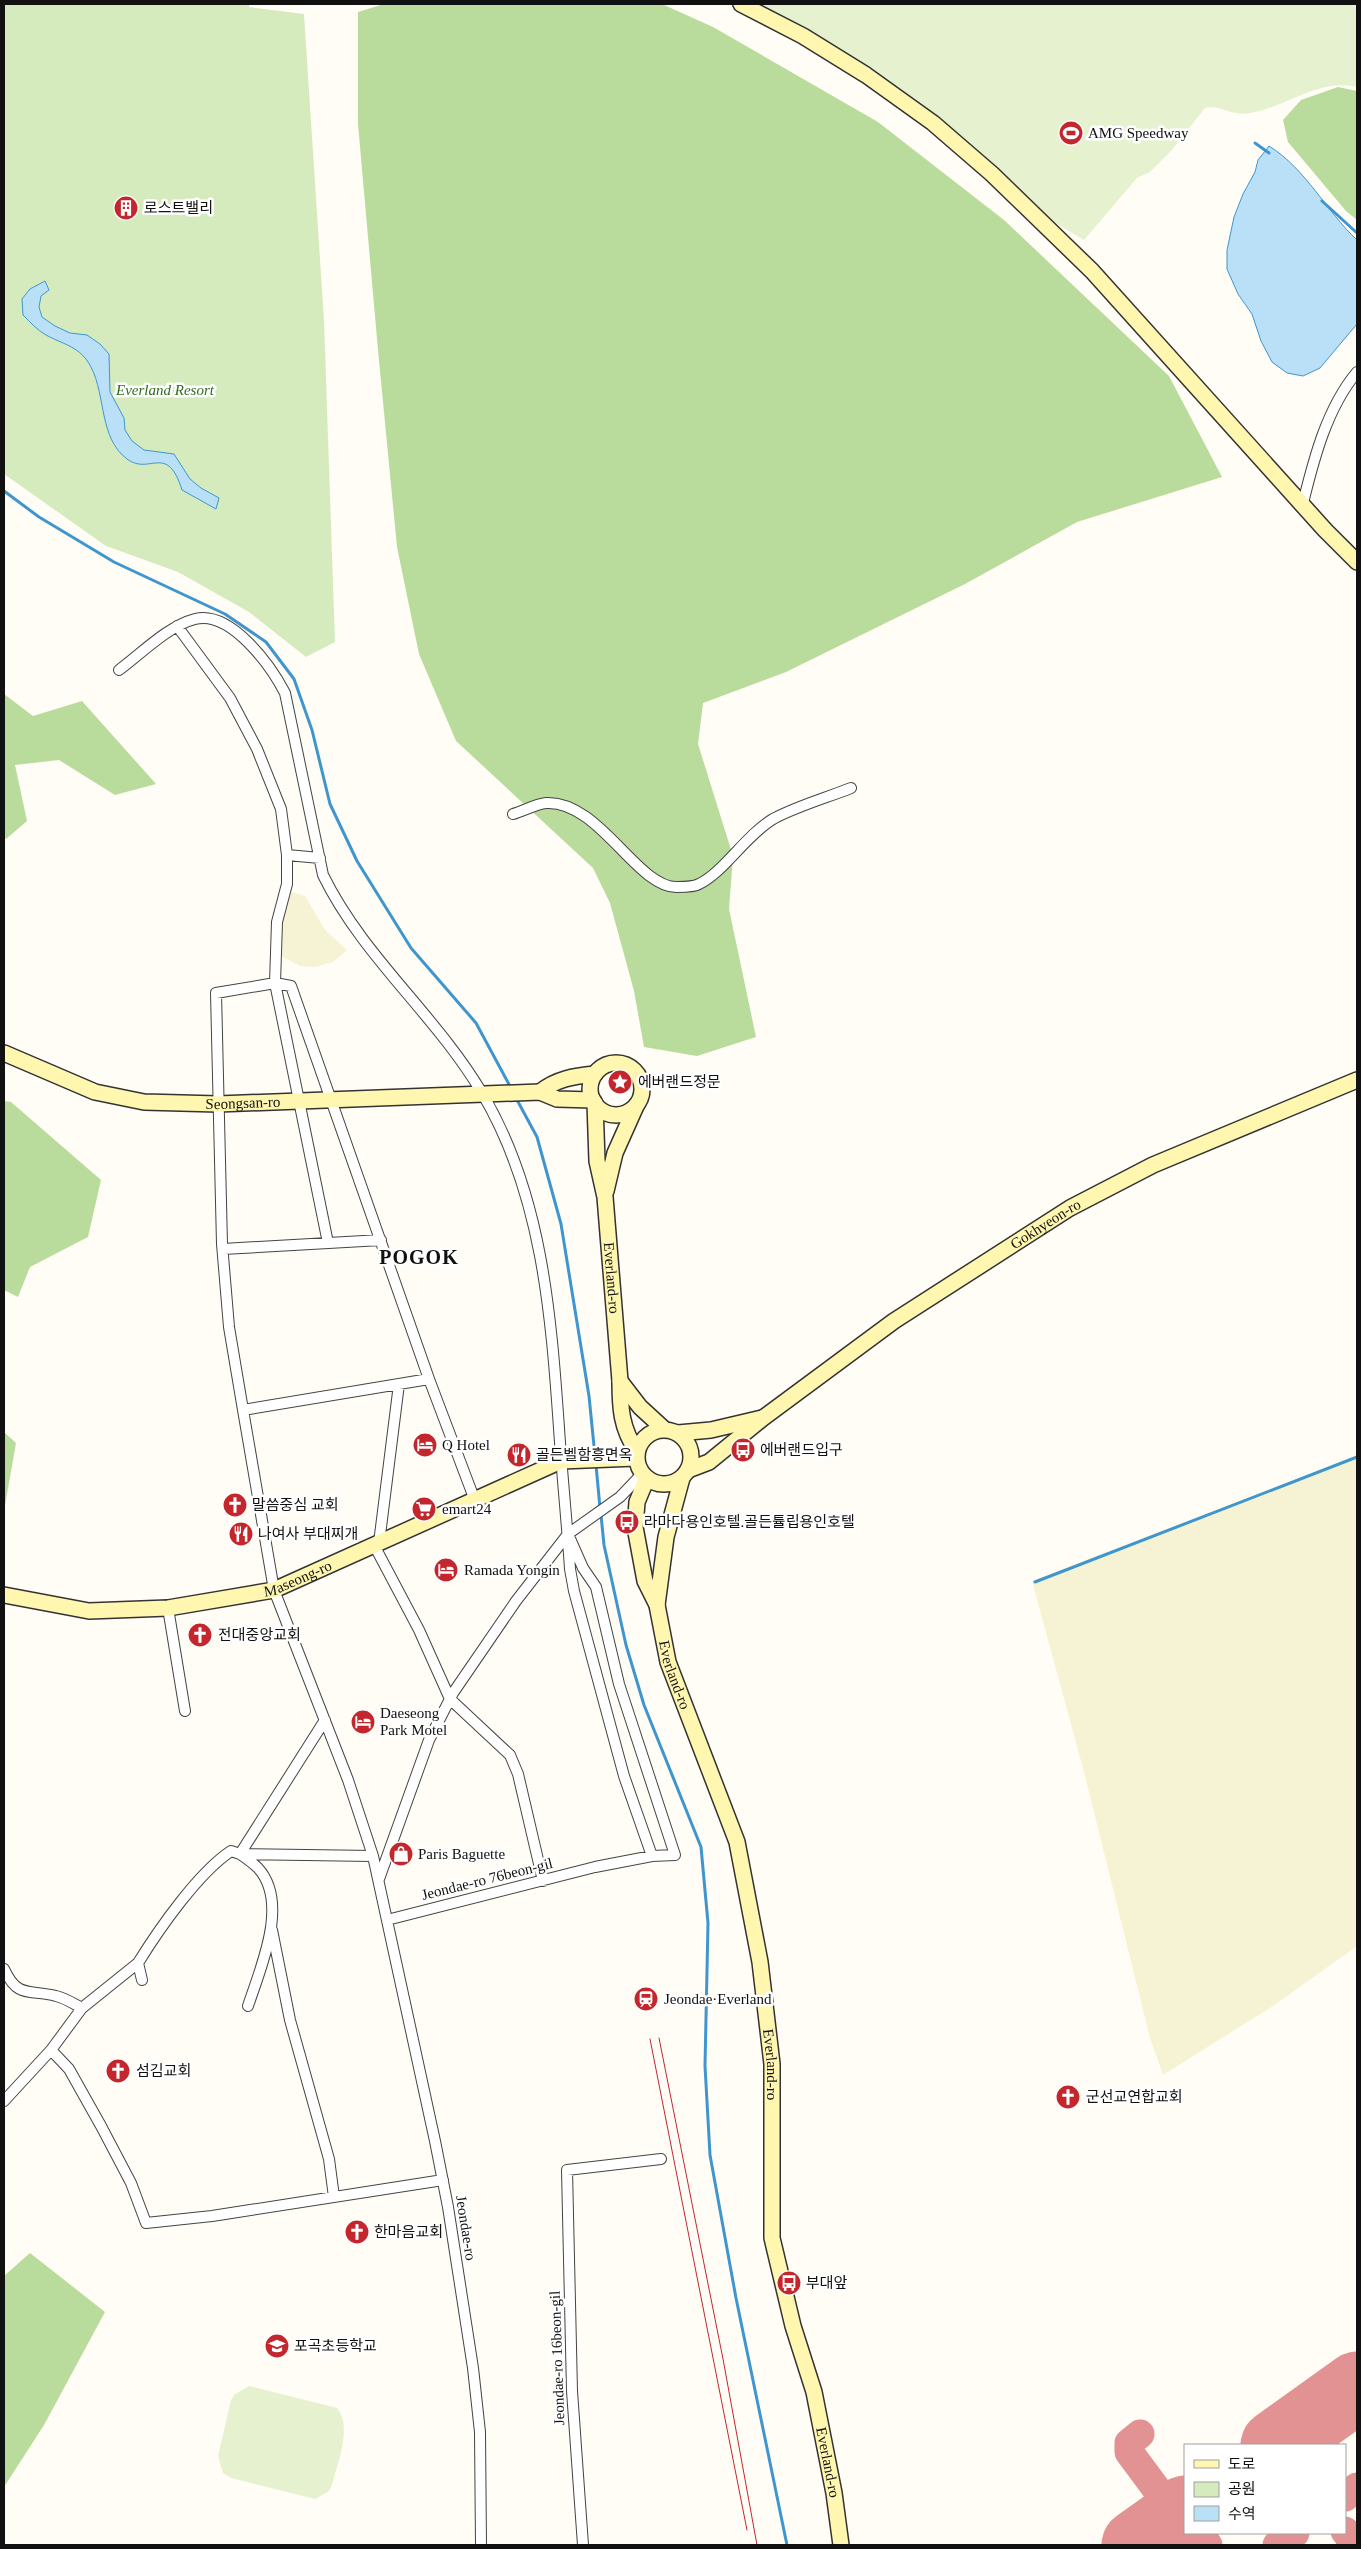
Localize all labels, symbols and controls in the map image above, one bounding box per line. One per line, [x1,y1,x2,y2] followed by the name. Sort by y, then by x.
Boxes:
[1058,120,1084,146] sports icon: AMG Speedway
[1088,125,1189,141] place label: AMG Speedway
[113,195,139,221] building icon: 로스트밸리
[144,200,213,216] place label: 로스트밸리
[115,382,215,398] park label: Everland Resort
[607,1069,633,1095] place icon: 에버랜드정문
[638,1074,721,1090] place label: 에버랜드정문
[205,1094,281,1112] street label: Seongsan-ro
[1007,1196,1083,1252] street label: Gokhyeon-ro
[601,1241,622,1314] street label: Everland-ro
[379,1246,459,1268] district label: POGOK
[412,1432,438,1458] hotel icon: Q Hotel
[442,1437,490,1453] place label: Q Hotel
[730,1437,756,1463] bus stop icon: 에버랜드입구
[506,1442,532,1468] restaurant icon: 골든벨함흥면옥
[760,1442,843,1458] place label: 에버랜드입구
[536,1447,633,1463] place label: 골든벨함흥면옥
[222,1492,248,1518] church icon: 말씀중심 교회
[411,1496,437,1522] supermarket icon: emart24
[252,1497,339,1513] place label: 말씀중심 교회
[442,1501,492,1517] place label: emart24
[614,1509,640,1535] bus stop icon: 라마다용인호텔.골든튤립용인호텔
[644,1514,855,1530] place label: 라마다용인호텔.골든튤립용인호텔
[228,1521,254,1547] restaurant icon: 나여사 부대찌개
[258,1526,358,1542] place label: 나여사 부대찌개
[262,1557,334,1600] street label: Maseong-ro
[433,1557,459,1583] hotel icon: Ramada Yongin
[464,1562,560,1578] place label: Ramada Yongin
[187,1622,213,1648] church icon: 전대중앙교회
[218,1627,301,1643] place label: 전대중앙교회
[656,1639,693,1712] street label: Everland-ro
[380,1705,447,1738] place label: Daeseong Park Motel
[350,1709,376,1735] hotel icon: Daeseong Park Motel
[388,1841,414,1867] shop icon: Paris Baguette
[418,1846,505,1862] place label: Paris Baguette
[420,1855,554,1903] street label: Jeondae-ro 76beon-gil
[633,1986,659,2012] station icon: Jeondae·Everland
[664,1991,772,2007] place label: Jeondae·Everland
[760,2028,780,2100] street label: Everland-ro
[105,2058,131,2084] church icon: 섬김교회
[136,2063,191,2079] place label: 섬김교회
[1055,2084,1081,2110] church icon: 군선교연합교회
[1086,2089,1183,2105] place label: 군선교연합교회
[453,2194,479,2262] street label: Jeondae-ro
[344,2219,370,2245] church icon: 한마음교회
[374,2224,443,2240] place label: 한마음교회
[776,2270,802,2296] bus stop icon: 부대앞
[806,2275,848,2291] place label: 부대앞
[547,2290,567,2426] street label: Jeondae-ro 16beon-gil
[264,2333,290,2359] school or university icon: 포곡초등학교
[294,2337,377,2354] place label: 포곡초등학교
[813,2426,843,2499] street label: Everland-ro
[1184,2444,1346,2534] legend
[1228,2456,1256,2472] text: 도로
[1228,2481,1256,2497] text: 공원
[1228,2506,1256,2522] text: 수역

